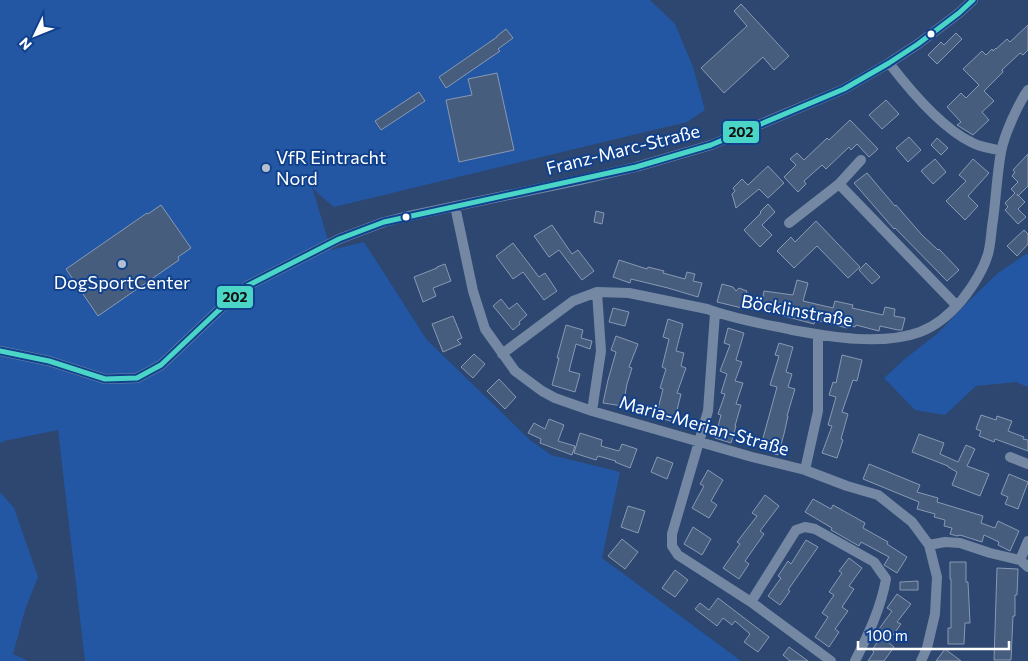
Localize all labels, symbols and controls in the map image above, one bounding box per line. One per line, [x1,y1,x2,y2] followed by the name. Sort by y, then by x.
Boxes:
[10,10,60,60] north arrow
[926,29,936,39] unlabelled marker
[15,35,35,54] text: N
[544,119,702,179] street label: Franz-Marc-Straße
[722,120,760,144] line badge: 202
[728,123,754,140] text: 202
[276,146,386,189] place label: VfR Eintracht Nord
[260,162,272,174] marker: VfR Eintracht Nord
[401,212,411,222] unlabelled marker
[116,258,128,270] marker: DogSportCenter
[54,271,190,293] place label: DogSportCenter
[216,285,254,309] line badge: 202
[222,288,248,305] text: 202
[740,289,855,331] street label: Böcklinstraße
[617,390,792,460] street label: Maria-Merian-Straße
[858,618,1009,650] scale bar
[866,626,908,644] text: 100 m

